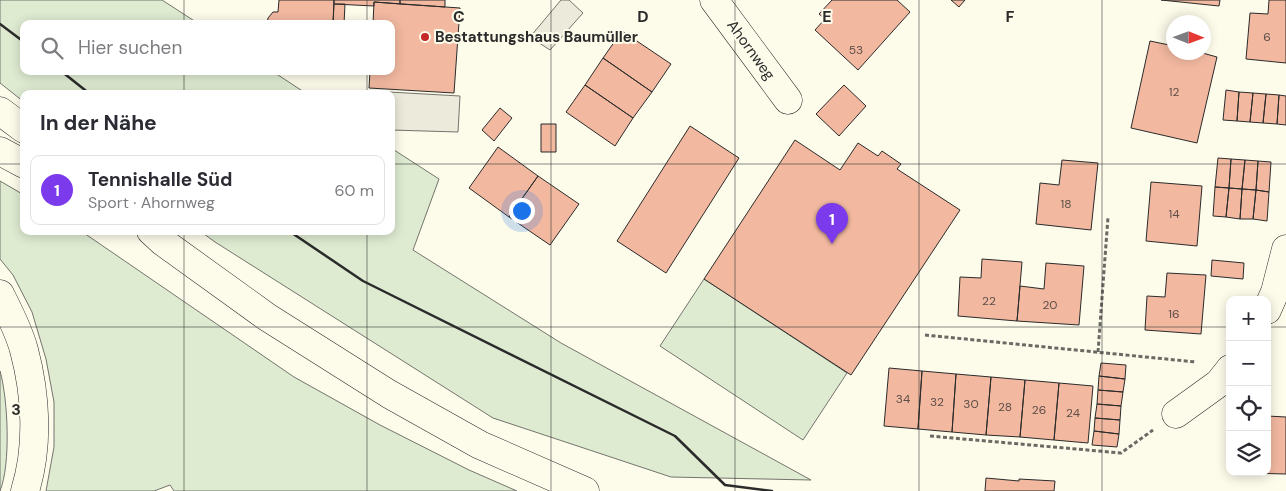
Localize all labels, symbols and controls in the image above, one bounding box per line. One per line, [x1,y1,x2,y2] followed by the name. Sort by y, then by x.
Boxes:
[453,6,465,27] text: C
[637,6,649,27] text: D
[822,6,832,27] text: E
[1006,6,1015,27] text: F
[1166,15,1211,60] north arrow
[722,16,780,84] street label: Ahornweg
[20,20,395,75] search box
[435,27,638,47] place label: Bestattungshaus Baumüller
[1263,29,1271,45] house number: 6
[419,31,431,43] marker: Bestattungshaus Baumüller
[38,34,66,62] icon: search
[78,35,182,60] text: Hier suchen
[849,42,863,58] house number: 53
[1169,84,1179,100] house number: 12
[40,109,157,137] text: In der Nähe
[88,167,232,192] text: Tennishalle Süd
[54,180,60,201] text: 1
[334,180,374,201] text: 60 m
[88,192,215,213] text: Sport · Ahornweg
[1060,196,1072,212] house number: 18
[509,198,535,224] your location
[816,203,848,244] pin: 1
[1168,206,1180,222] house number: 14
[982,293,996,309] house number: 22
[1226,296,1271,476] map controls
[1226,296,1271,341] button: +
[1042,297,1058,313] house number: 20
[1168,306,1180,322] house number: 16
[1226,341,1271,386] button: −
[1226,386,1271,431] button: locate
[896,391,910,407] house number: 34
[930,394,944,410] house number: 32
[963,396,979,412] house number: 30
[11,399,21,420] text: 3
[998,399,1012,415] house number: 28
[1032,402,1046,418] house number: 26
[1066,405,1080,421] house number: 24
[1226,431,1271,476] button: layers

